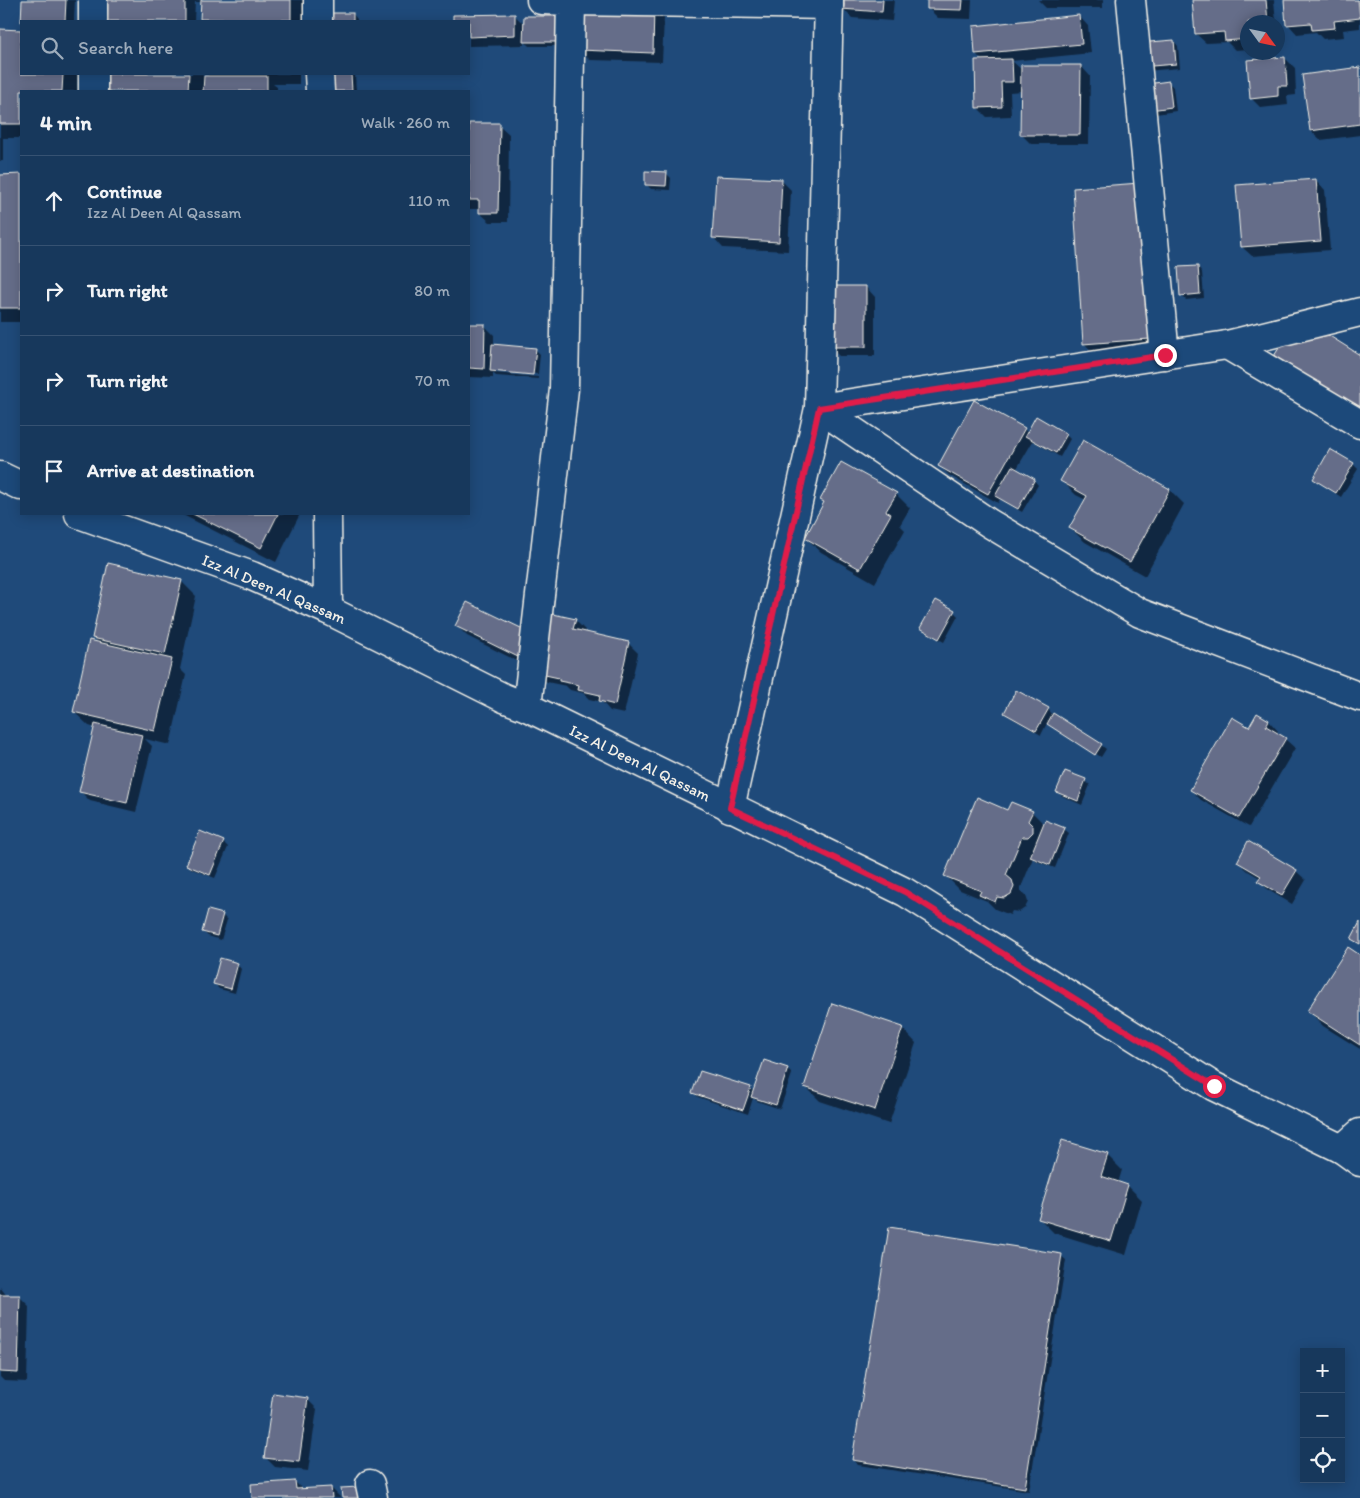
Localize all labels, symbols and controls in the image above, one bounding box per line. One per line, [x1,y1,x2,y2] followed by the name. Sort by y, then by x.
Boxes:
[1240,15,1285,60] north arrow
[20,20,470,75] search box
[38,34,66,62] icon: search
[78,36,173,59] text: Search here
[40,110,92,135] text: 4 min
[361,113,450,132] text: Walk · 260 m
[87,180,162,203] text: Continue
[40,187,68,215] icon: ahead
[408,191,450,210] text: 110 m
[87,203,241,222] text: Izz Al Deen Al Qassam
[40,277,68,305] icon: right
[87,279,168,302] text: Turn right
[414,281,450,300] text: 80 m
[1154,344,1177,367] route end
[40,367,68,395] icon: right
[87,369,168,392] text: Turn right
[415,371,450,390] text: 70 m
[40,457,68,485] icon: arrive
[87,459,254,482] text: Arrive at destination
[199,550,349,628] street label: Izz Al Deen Al Qassam
[566,721,714,805] street label: Izz Al Deen Al Qassam
[1203,1075,1226,1098] route start
[1300,1348,1345,1483] map controls
[1300,1348,1345,1393] button: +
[1300,1393,1345,1438] button: −
[1300,1438,1345,1483] button: locate

